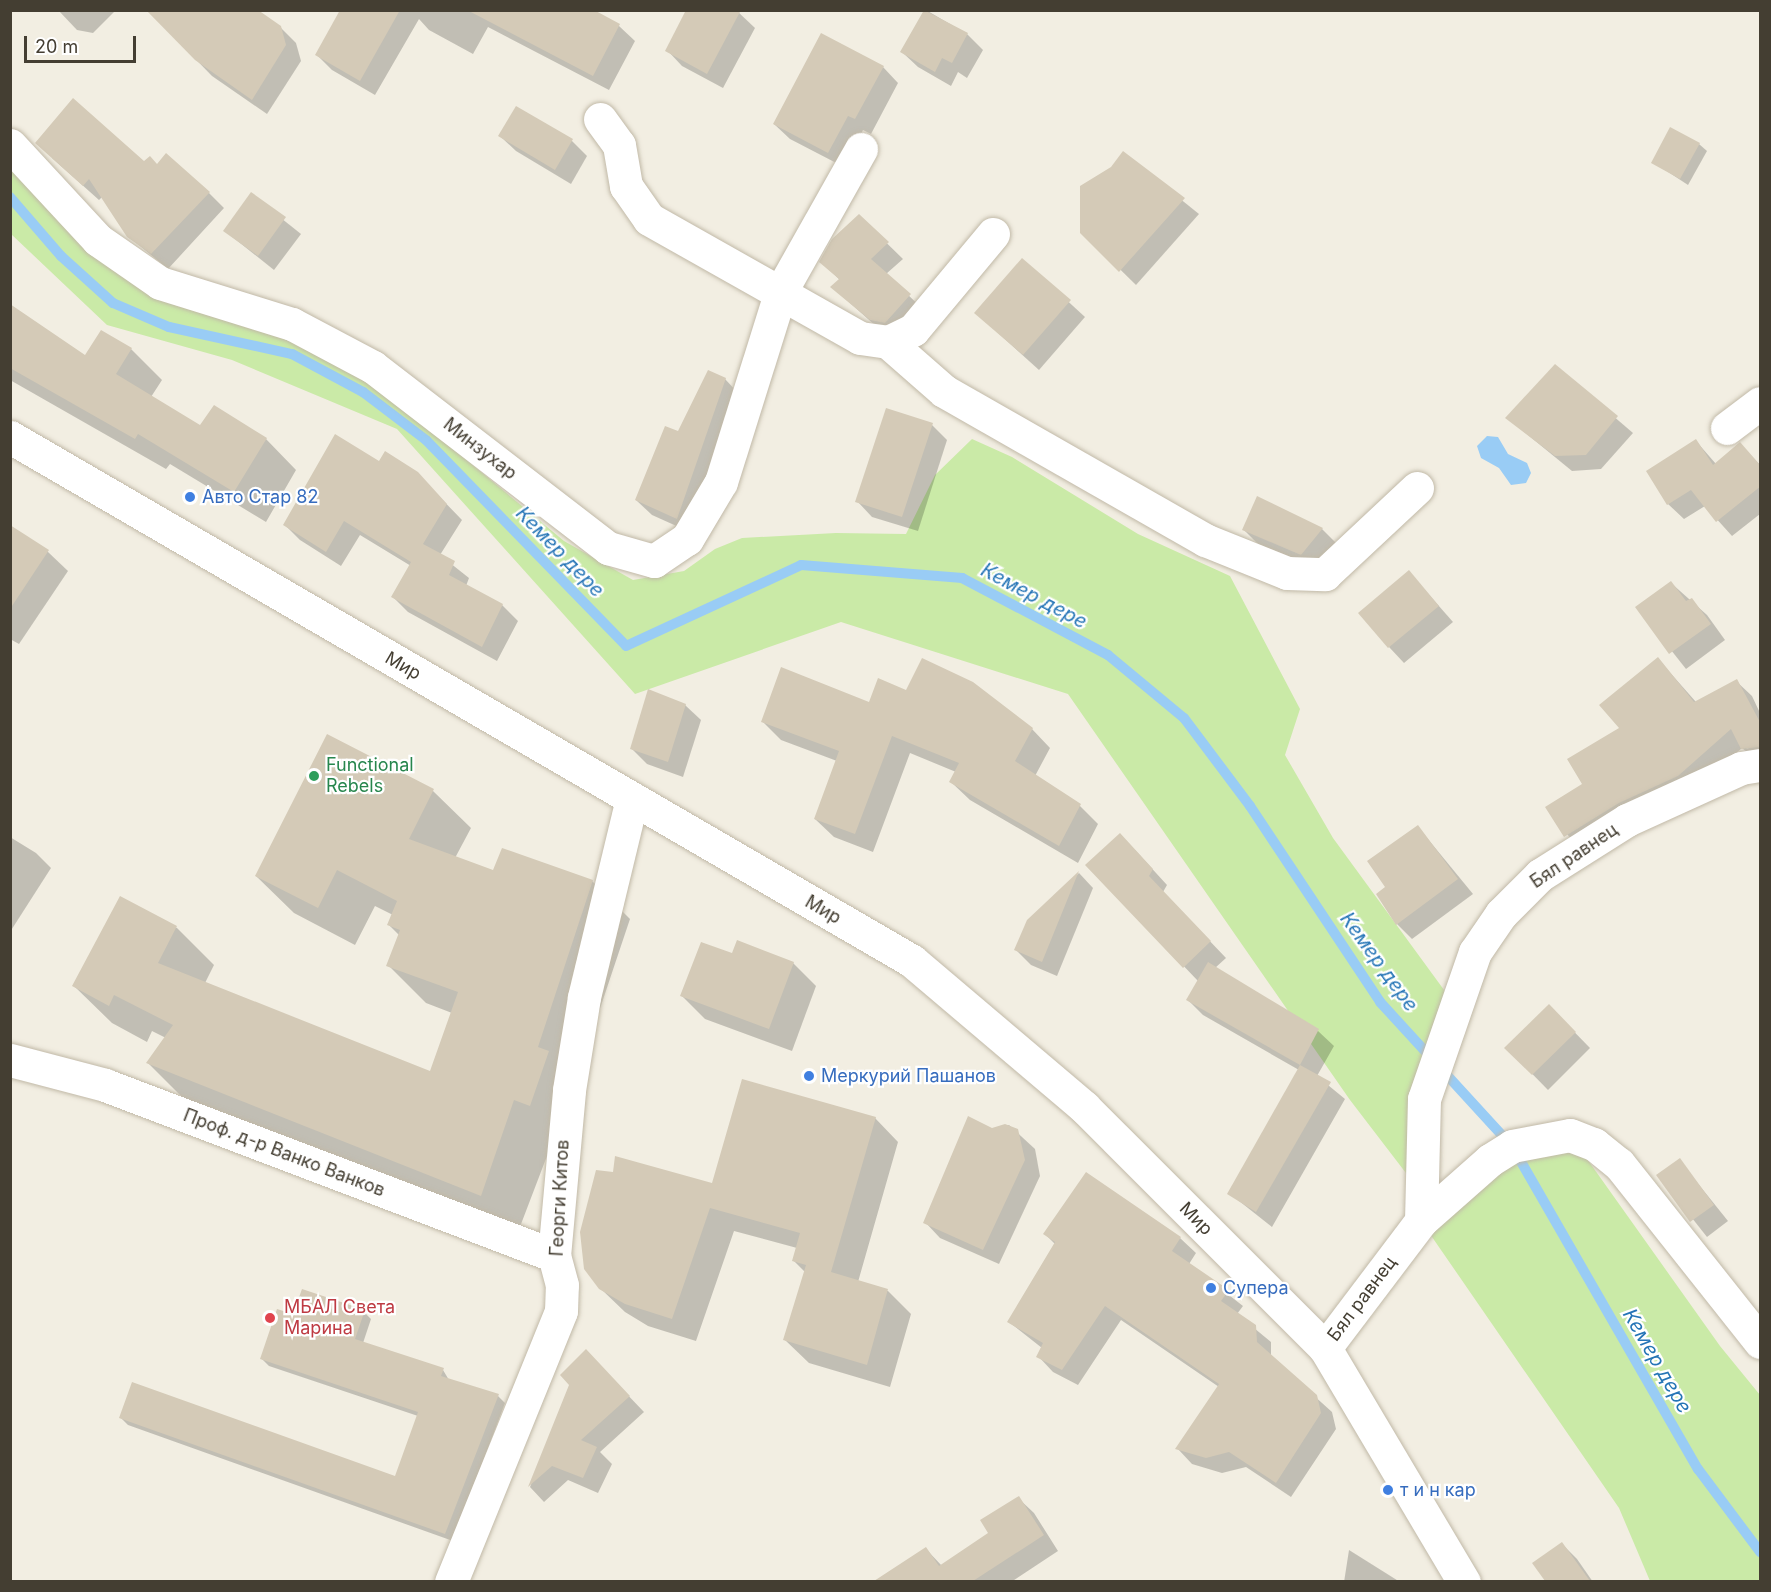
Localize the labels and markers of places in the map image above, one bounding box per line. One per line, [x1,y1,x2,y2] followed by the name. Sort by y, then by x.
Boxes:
[202,486,318,508] place label: Авто Стар 82
[183,490,197,504] marker: Авто Стар 82
[326,755,414,798] place label: Functional Rebels
[307,769,321,783] marker: Functional Rebels
[821,1065,996,1087] place label: Меркурий Пашанов
[802,1069,816,1083] marker: Меркурий Пашанов
[1223,1277,1289,1299] place label: Супера
[1204,1281,1218,1295] marker: Супера
[284,1297,395,1340] place label: МБАЛ Света Марина
[261,1309,279,1327] marker: МБАЛ Света Марина
[1400,1479,1476,1501] place label: т и н кар
[1381,1483,1395,1497] marker: т и н кар

